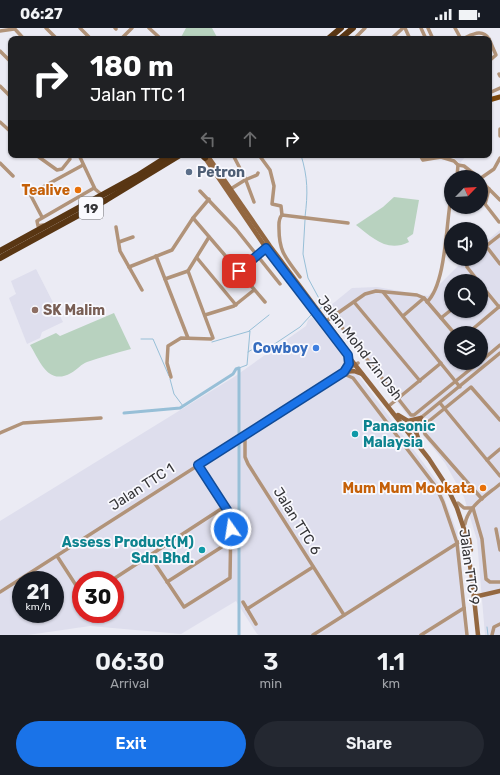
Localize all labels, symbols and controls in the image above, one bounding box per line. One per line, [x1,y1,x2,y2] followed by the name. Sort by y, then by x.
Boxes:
[20,5,63,23] text: 06:27
[90,50,174,83] text: 180 m
[24,52,76,104] icon: right
[90,84,185,106] text: Jalan TTC 1
[197,128,219,150] icon: left
[239,128,261,150] icon: ahead
[281,128,303,150] icon: right
[197,164,245,181] place label: Petron
[184,167,194,177] marker: Petron
[444,170,488,214] north arrow
[444,170,488,370] map controls
[21,182,70,199] place label: Tealive
[73,185,83,195] marker: Tealive
[79,197,103,219] road number: 19
[444,222,488,266] button: sound
[222,254,256,288] pin
[228,260,250,282] icon: arrive
[444,274,488,318] button: search
[314,292,406,404] street label: Jalan Mohd Zin Dsh
[43,302,105,319] place label: SK Malim
[30,305,40,315] marker: SK Malim
[444,326,488,370] button: layers
[253,340,309,357] place label: Cowboy
[311,343,321,353] marker: Cowboy
[363,418,435,451] place label: Panasonic Malaysia
[350,429,360,439] marker: Panasonic Malaysia
[106,460,178,514] street label: Jalan TTC 1
[343,480,475,497] place label: Mum Mum Mookata
[478,483,488,493] marker: Mum Mum Mookata
[270,484,324,558] street label: Jalan TTC 6
[210,508,252,550] position arrow
[455,528,483,606] street label: Jalan TTC 9
[62,534,194,567] place label: Assess Product(M) Sdn.Bhd.
[197,545,207,555] marker: Assess Product(M) Sdn.Bhd.
[72,571,124,623] speed limit sign: 30
[27,580,49,604] text: 21
[26,601,50,613] text: km/h
[95,648,165,676] text: 06:30
[263,648,279,676] text: 3
[377,648,405,676] text: 1.1
[110,676,149,691] text: Arrival
[259,676,282,691] text: min
[382,676,400,691] text: km
[16,721,246,767] button: Exit
[254,721,484,767] button: Share

